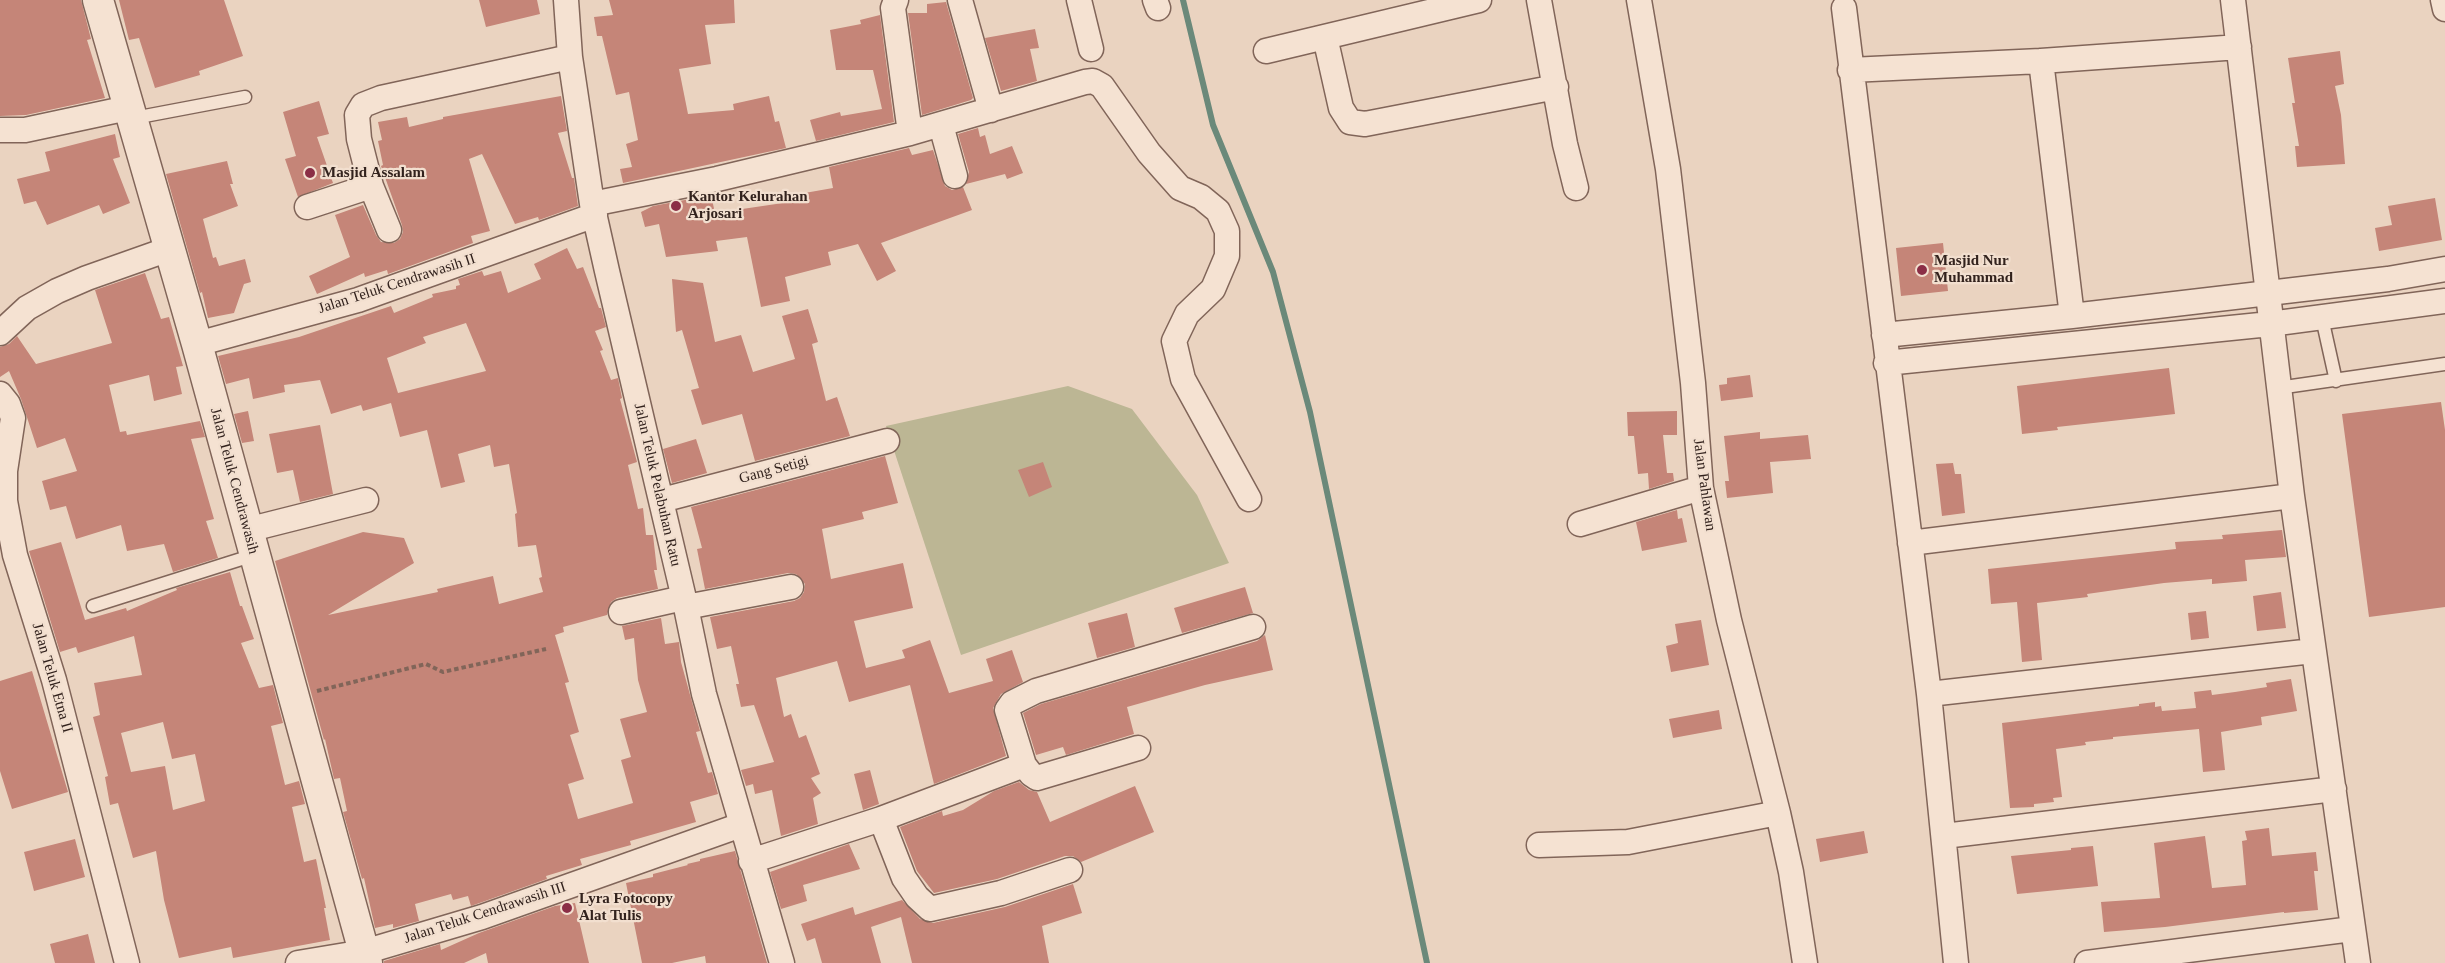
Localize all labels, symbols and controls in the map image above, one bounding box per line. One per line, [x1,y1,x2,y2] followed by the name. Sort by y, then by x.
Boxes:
[322,164,425,182] place label: Masjid Assalam
[303,166,317,180] marker: Masjid Assalam
[688,188,808,223] place label: Kantor Kelurahan Arjosari
[669,199,683,213] marker: Kantor Kelurahan Arjosari
[316,250,478,318] street label: Jalan Teluk Cendrawasih II
[1934,252,2013,287] place label: Masjid Nur Muhammad
[1915,263,1929,277] marker: Masjid Nur Muhammad
[629,402,685,568] street label: Jalan Teluk Pelabuhan Ratu
[206,406,262,556] street label: Jalan Teluk Cendrawasih
[1689,438,1719,532] street label: Jalan Pahlawan
[737,452,811,488] street label: Gang Setigi
[28,621,76,735] street label: Jalan Teluk Etna II
[402,878,568,948] street label: Jalan Teluk Cendrawasih III
[579,890,673,925] place label: Lyra Fotocopy Alat Tulis
[560,901,574,915] marker: Lyra Fotocopy Alat Tulis

